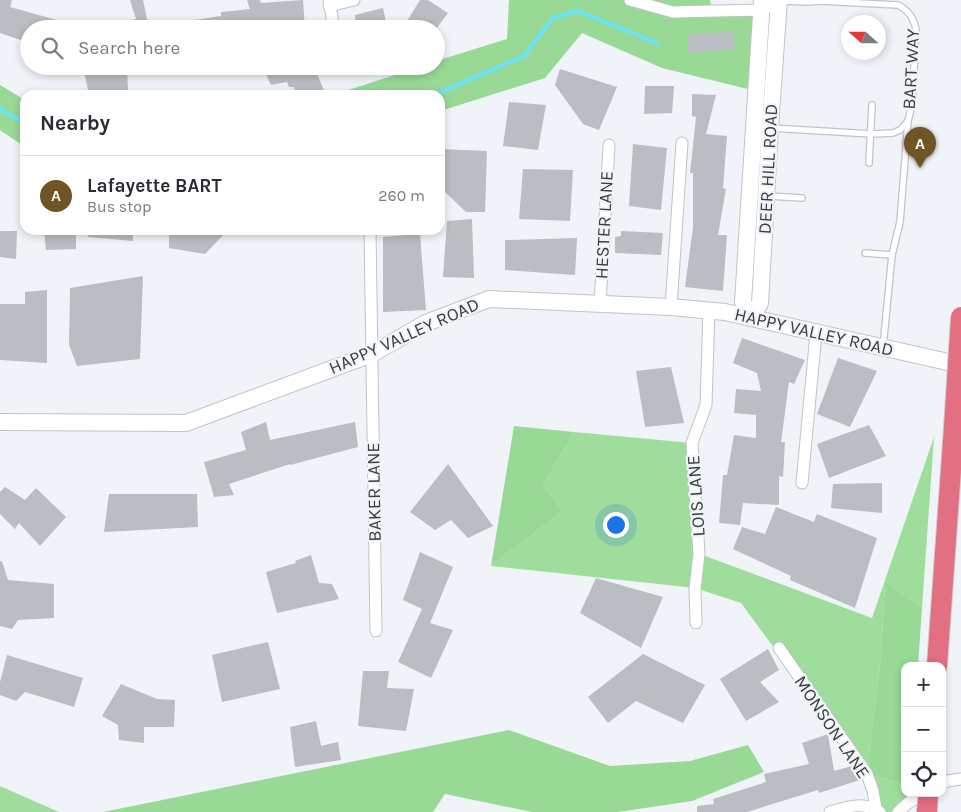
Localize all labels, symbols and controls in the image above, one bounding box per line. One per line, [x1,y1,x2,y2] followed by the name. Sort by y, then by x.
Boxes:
[841,15,886,60] north arrow
[20,20,445,75] search box
[898,28,924,110] street label: BART WAY
[38,34,66,62] icon: search
[78,37,180,59] text: Search here
[754,103,782,235] street label: DEER HILL ROAD
[40,111,110,135] text: Nearby
[904,127,936,168] pin: A
[590,170,618,280] street label: HESTER LANE
[87,175,222,197] text: Lafayette BART
[51,186,61,205] text: A
[378,186,425,205] text: 260 m
[87,197,151,216] text: Bus stop
[325,293,483,379] street label: HAPPY VALLEY ROAD
[732,303,896,361] street label: HAPPY VALLEY ROAD
[362,442,386,542] street label: BAKER LANE
[682,455,710,537] street label: LOIS LANE
[603,512,629,538] your location
[901,662,946,797] map controls
[901,662,946,707] button: +
[789,671,875,783] street label: MONSON LANE
[901,707,946,752] button: −
[901,752,946,797] button: locate

